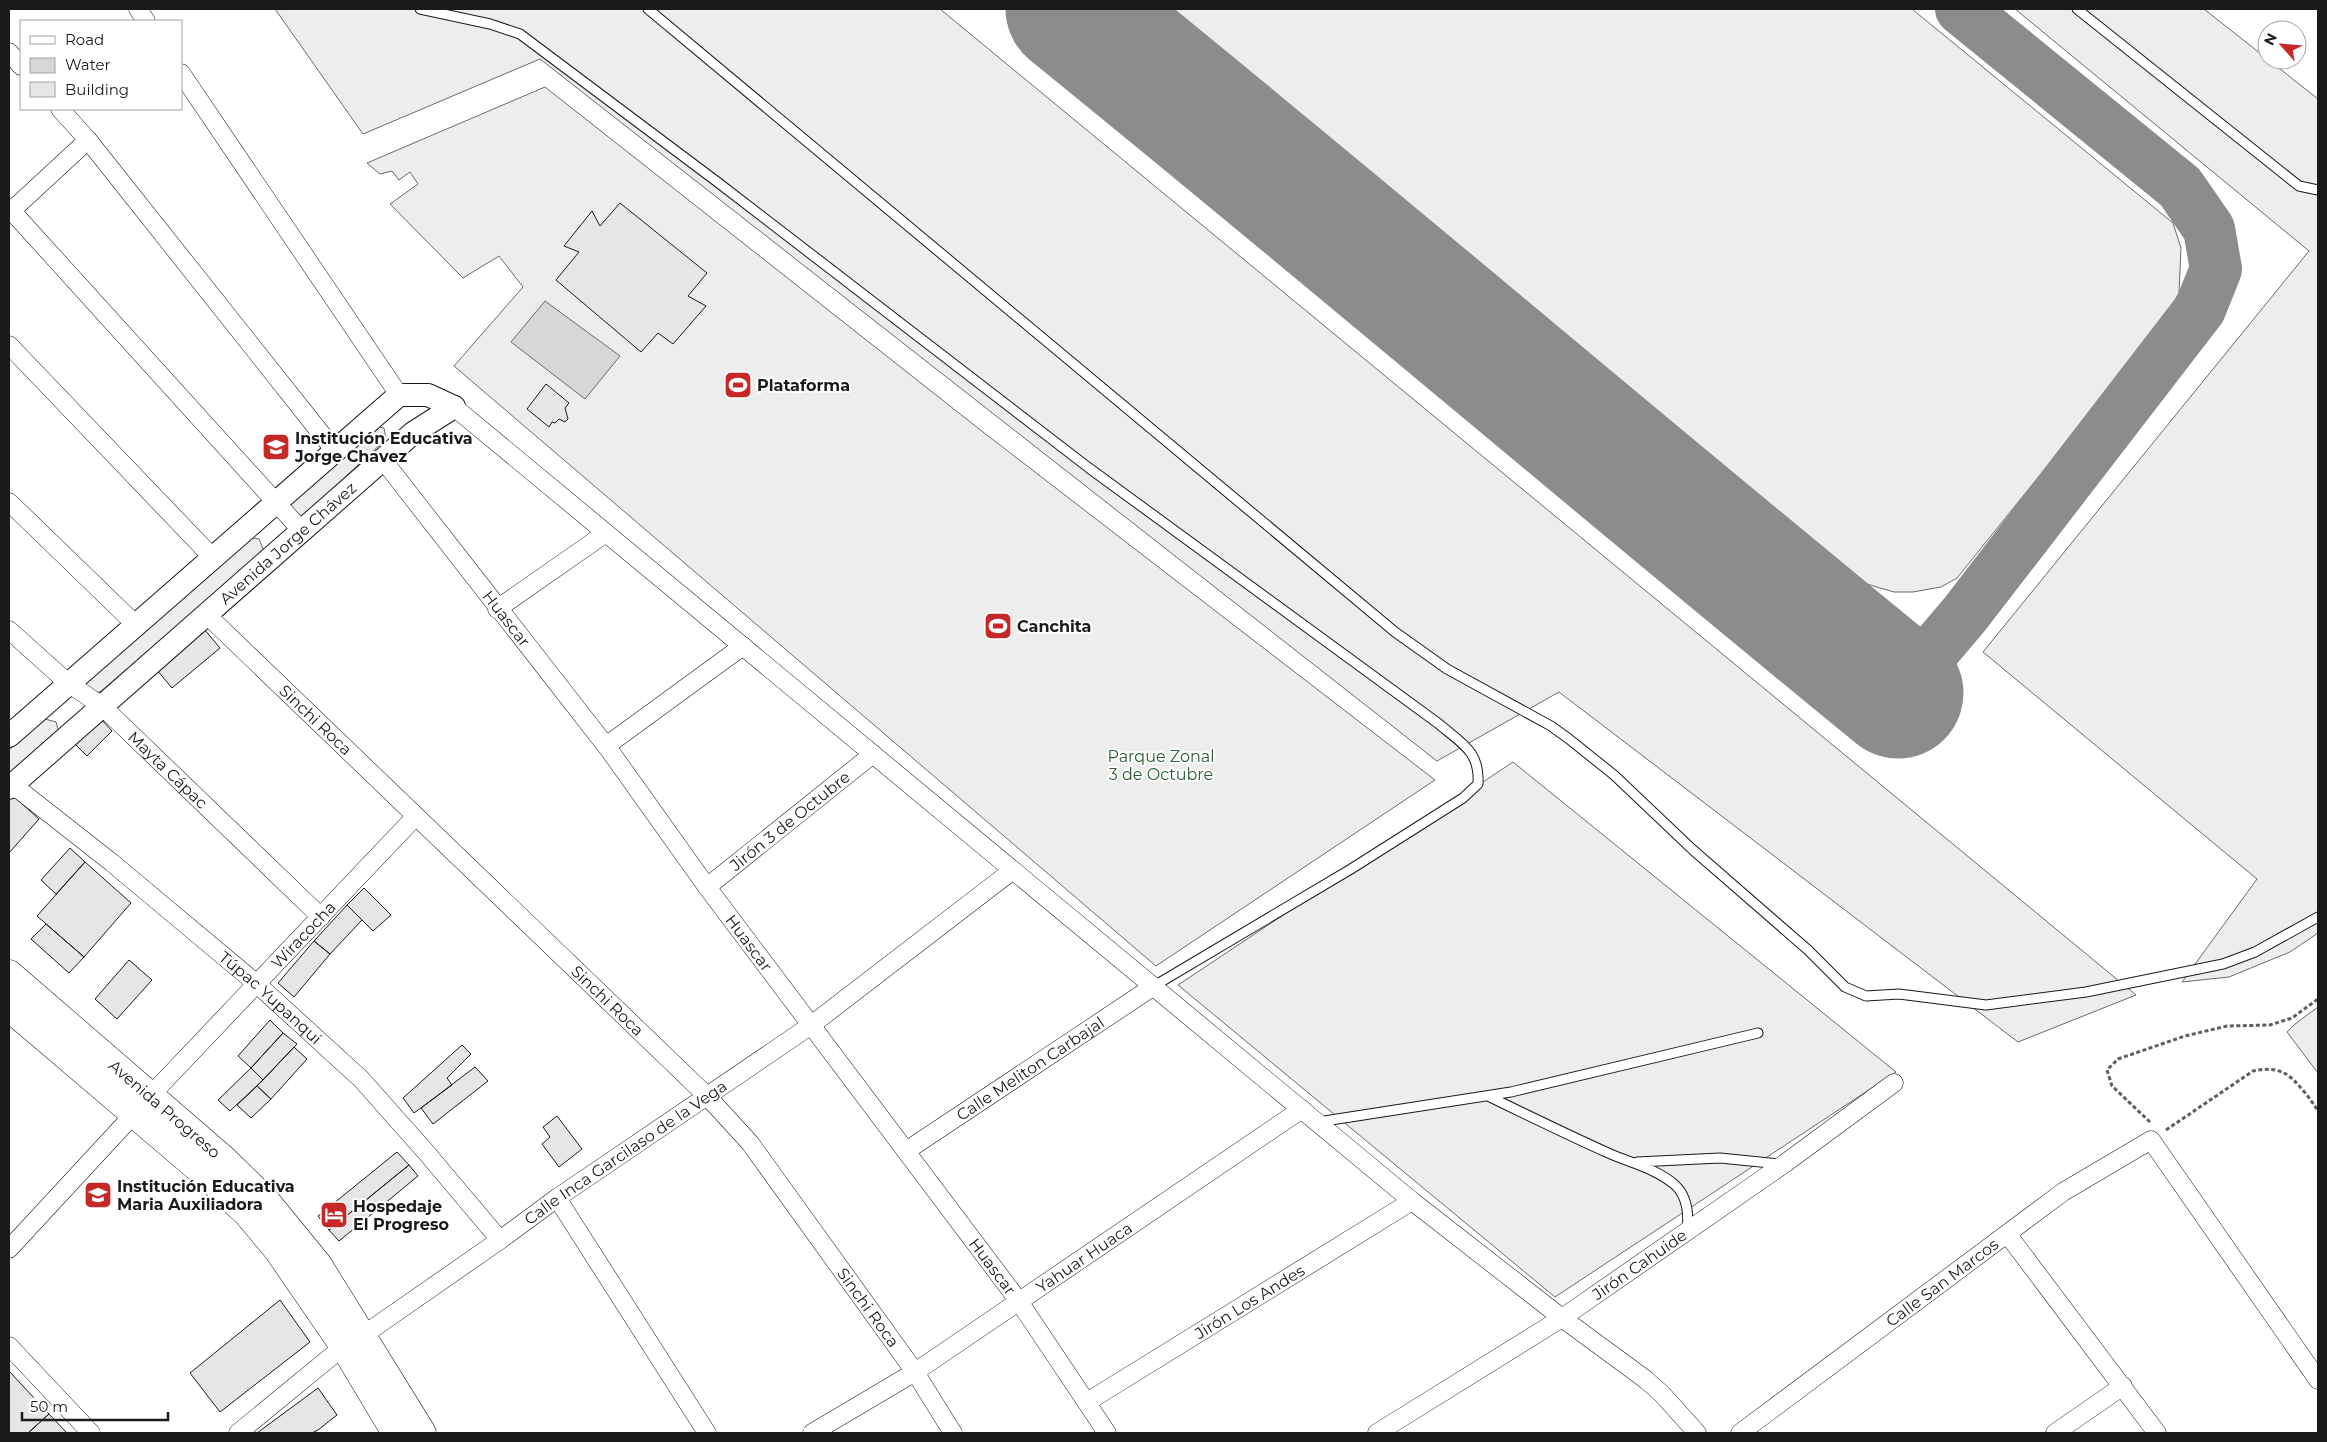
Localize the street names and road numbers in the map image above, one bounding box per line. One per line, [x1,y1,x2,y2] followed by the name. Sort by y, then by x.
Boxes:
[215,478,360,608] street label: Avenida Jorge Chávez
[479,587,534,650] street label: Huascar
[276,680,356,759] street label: Sinchi Roca
[124,727,212,812] street label: Mayta Cápac
[725,767,853,875] street label: Jirón 3 de Octubre
[267,897,339,972] street label: Wiracocha
[722,911,776,975] street label: Huascar
[215,947,326,1048] street label: Túpac Yupanqui
[567,961,648,1040] street label: Sinchi Roca
[953,1013,1107,1124] street label: Calle Meliton Carbajal
[105,1055,224,1162] street label: Avenida Progreso
[520,1076,730,1228] street label: Calle Inca Garcilaso de la Vega
[1032,1218,1136,1296] street label: Yahuar Huaca
[1588,1225,1690,1304] street label: Jirón Cahuide
[965,1234,1020,1298] street label: Huascar
[1882,1234,2002,1330] street label: Calle San Marcos
[1190,1260,1308,1343] street label: Jirón Los Andes
[833,1264,903,1351] street label: Sinchi Roca

